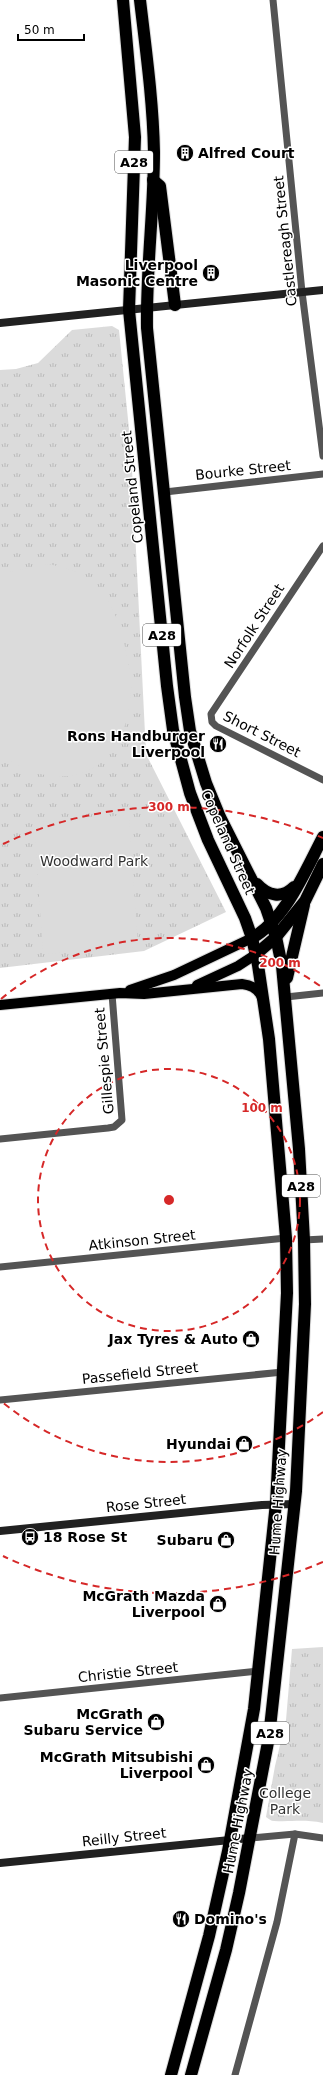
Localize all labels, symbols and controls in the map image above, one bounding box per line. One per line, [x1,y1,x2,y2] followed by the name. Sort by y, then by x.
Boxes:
[18,16,84,42] scale bar
[24,23,55,37] text: 50 m
[175,143,195,163] building icon: Alfred Court
[198,145,295,161] place label: Alfred Court
[115,151,153,173] road number: A28
[270,174,300,307] street label: Castlereagh Street
[76,257,198,289] place label: Liverpool Masonic Centre
[201,263,221,283] building icon: Liverpool Masonic Centre
[118,429,146,544] street label: Copeland Street
[194,457,292,483] street label: Bourke Street
[221,580,287,671] street label: Norfolk Street
[143,624,181,646] road number: A28
[221,708,304,761] street label: Short Street
[67,728,205,760] place label: Rons Handburger Liverpool
[208,734,228,754] restaurant icon: Rons Handburger Liverpool
[198,787,259,897] street label: Copeland Street
[148,800,190,814] text: 300 m
[40,853,149,869] park label: Woodward Park
[259,956,301,970] text: 200 m
[91,1007,117,1115] street label: Gillespie Street
[241,1101,283,1115] text: 100 m
[282,1175,320,1197] road number: A28
[162,1193,176,1207] centre of rings
[88,1226,197,1254] street label: Atkinson Street
[241,1329,261,1349] shop icon: Jax Tyres & Auto
[108,1331,238,1347] place label: Jax Tyres & Auto
[81,1359,199,1387] street label: Passefield Street
[234,1434,254,1454] shop icon: Hyundai
[166,1436,231,1452] place label: Hyundai
[266,1448,290,1556] street label: Hume Highway
[105,1491,187,1515] street label: Rose Street
[20,1527,40,1547] bus stop icon: 18 Rose St
[43,1529,128,1545] place label: 18 Rose St
[216,1530,236,1550] shop icon: Subaru
[157,1532,213,1548] place label: Subaru
[82,1588,205,1620] place label: McGrath Mazda Liverpool
[208,1594,228,1614] shop icon: McGrath Mazda Liverpool
[77,1659,179,1685] street label: Christie Street
[24,1706,143,1738] place label: McGrath Subaru Service
[146,1712,166,1732] shop icon: McGrath Subaru Service
[251,1722,289,1744] road number: A28
[40,1749,193,1781] place label: McGrath Mitsubishi Liverpool
[196,1755,216,1775] shop icon: McGrath Mitsubishi Liverpool
[220,1767,256,1875] street label: Hume Highway
[259,1785,311,1817] park label: College Park
[81,1825,167,1849] street label: Reilly Street
[171,1909,191,1929] restaurant icon: Domino's
[194,1911,267,1927] place label: Domino's

